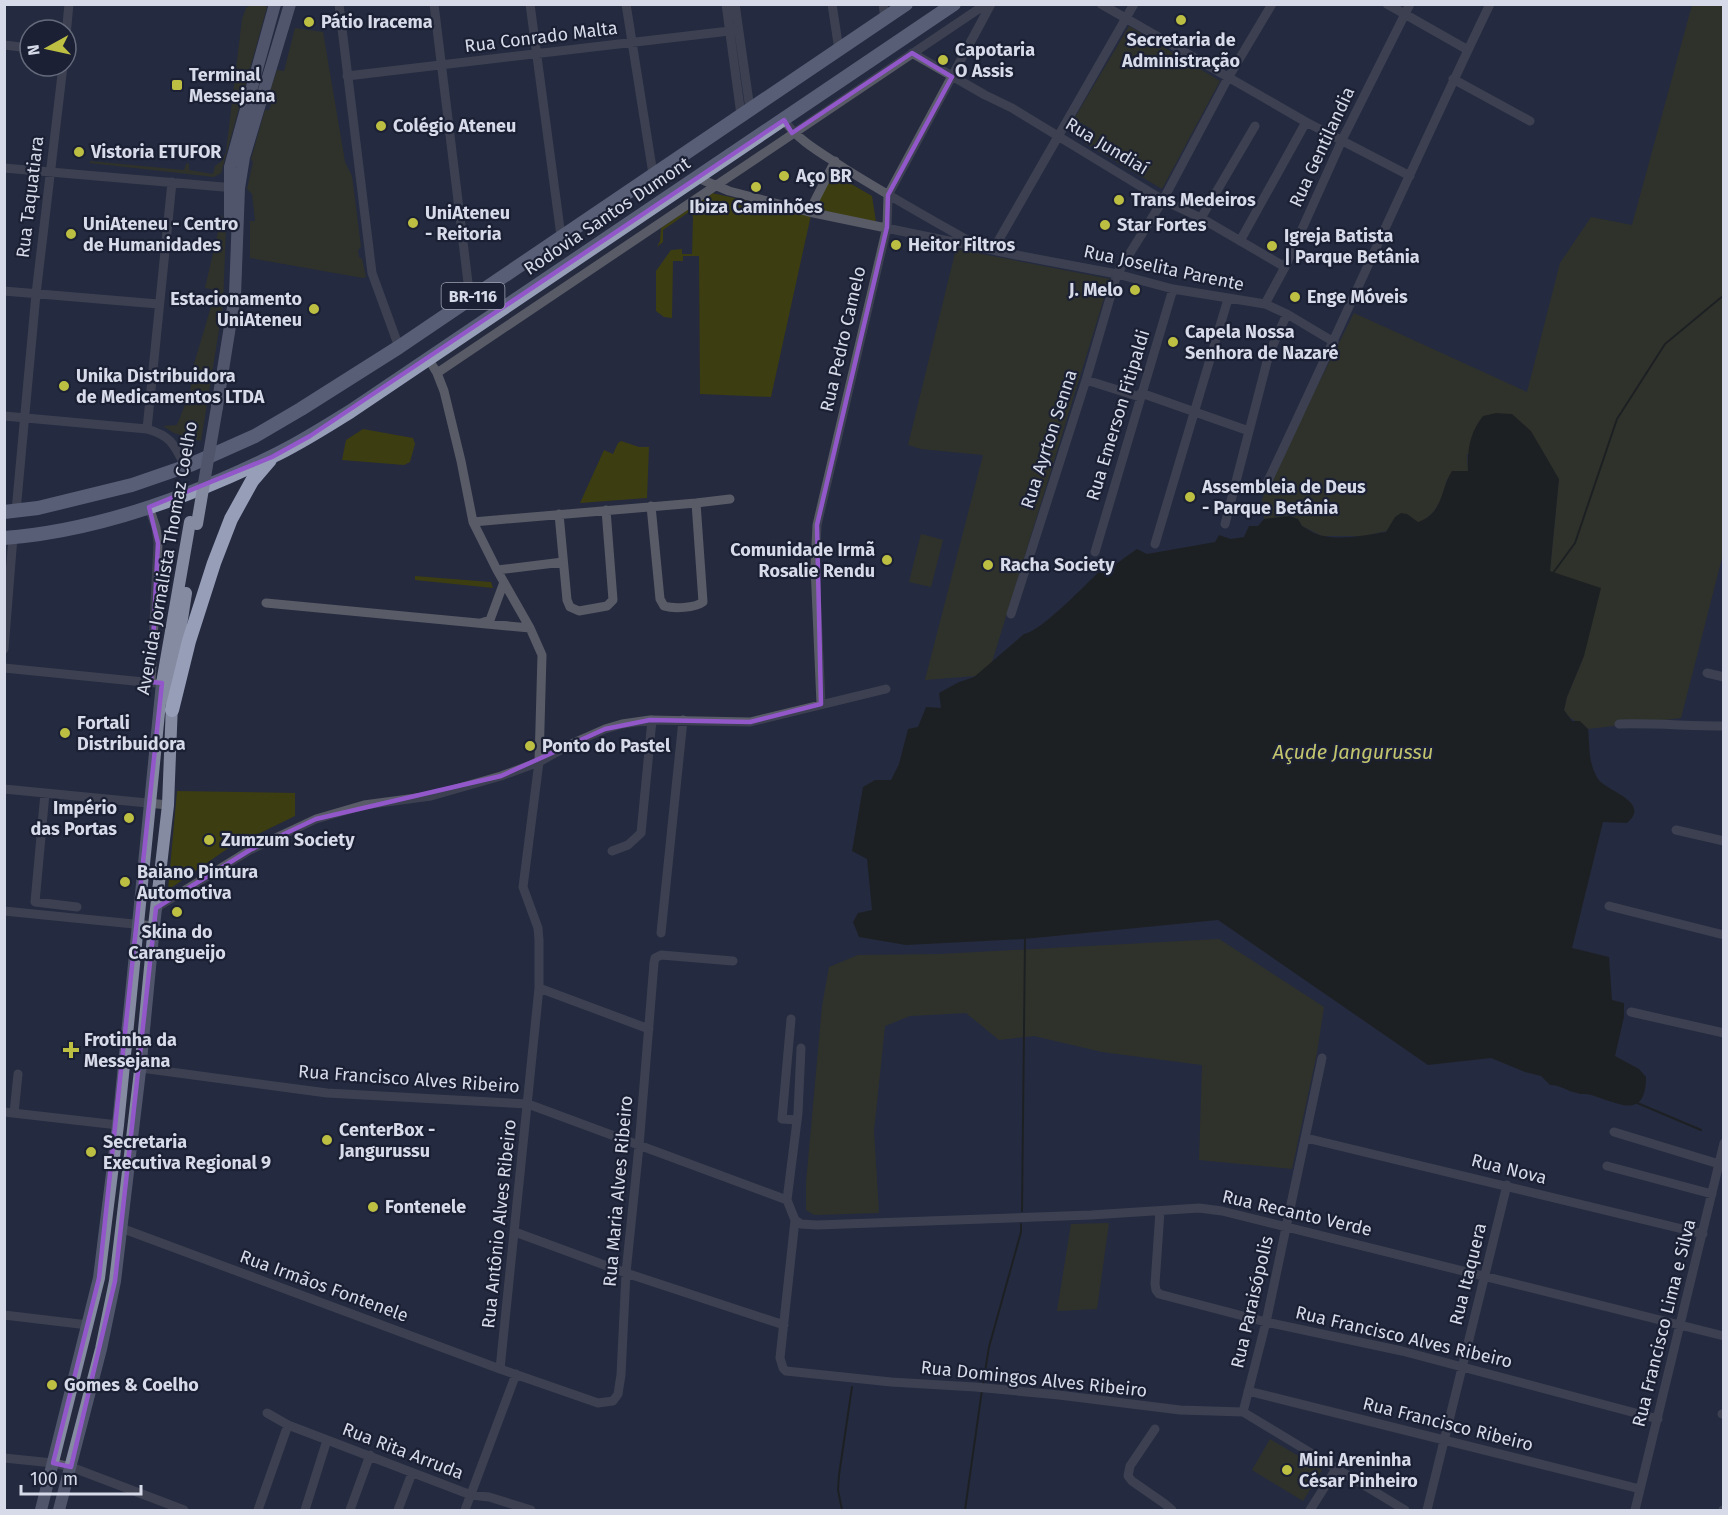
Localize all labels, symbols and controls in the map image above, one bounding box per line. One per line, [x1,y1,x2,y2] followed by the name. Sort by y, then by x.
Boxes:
[321,11,433,33] place label: Pátio Iracema
[1174,13,1188,27] marker: Secretaria de Administração
[302,15,316,29] marker: Pátio Iracema
[463,17,619,57] street label: Rua Conrado Malta
[18,18,78,78] north arrow
[1121,29,1240,72] place label: Secretaria de Administração
[955,39,1035,82] place label: Capotaria O Assis
[23,43,44,57] text: N
[936,53,950,67] marker: Capotaria O Assis
[189,64,276,107] place label: Terminal Messejana
[170,78,184,92] marker: Terminal Messejana
[1284,83,1360,211] street label: Rua Gentilandia
[1061,113,1153,179] street label: Rua Jundiaí
[393,115,516,137] place label: Colégio Ateneu
[374,119,388,133] marker: Colégio Ateneu
[12,135,48,259] street label: Rua Taquatiara
[90,141,222,163] place label: Vistoria ETUFOR
[72,145,86,159] marker: Vistoria ETUFOR
[520,152,695,280] street label: Rodovia Santos Dumont
[795,165,853,187] place label: Aço BR
[777,169,791,183] marker: Aço BR
[749,180,763,194] marker: Ibiza Caminhões
[1131,189,1256,211] place label: Trans Medeiros
[1112,193,1126,207] marker: Trans Medeiros
[689,196,823,218] place label: Ibiza Caminhões
[425,202,510,245] place label: UniAteneu - Reitoria
[83,213,238,256] place label: UniAteneu - Centro de Humanidades
[1117,214,1207,236] place label: Star Fortes
[406,216,420,230] marker: UniAteneu - Reitoria
[1098,218,1112,232] marker: Star Fortes
[1284,225,1420,268] place label: Igreja Batista | Parque Betânia
[64,227,78,241] marker: UniAteneu - Centro de Humanidades
[908,234,1015,256] place label: Heitor Filtros
[889,238,903,252] marker: Heitor Filtros
[1265,239,1279,253] marker: Igreja Batista | Parque Betânia
[1082,240,1246,296] street label: Rua Joselita Parente
[816,264,870,414] street label: Rua Pedro Camelo
[1068,279,1123,301] place label: J. Melo
[442,283,504,309] road number: BR-116
[1128,283,1142,297] marker: J. Melo
[1307,286,1408,308] place label: Enge Móveis
[170,288,302,331] place label: Estacionamento UniAteneu
[1288,290,1302,304] marker: Enge Móveis
[307,302,321,316] marker: Estacionamento UniAteneu
[1185,321,1339,364] place label: Capela Nossa Senhora de Nazaré
[1082,327,1154,503] street label: Rua Emerson Fitipaldi
[1166,335,1180,349] marker: Capela Nossa Senhora de Nazaré
[76,365,265,408] place label: Unika Distribuidora de Medicamentos LTDA
[1016,367,1082,511] street label: Rua Ayrton Senna
[57,379,71,393] marker: Unika Distribuidora de Medicamentos LTDA
[132,420,202,696] street label: Avenida Jornalista Thomaz Coelho
[1201,476,1366,519] place label: Assembleia de Deus - Parque Betânia
[1183,490,1197,504] marker: Assembleia de Deus - Parque Betânia
[730,539,875,582] place label: Comunidade Irmã Rosalie Rendu
[880,553,894,567] marker: Comunidade Irmã Rosalie Rendu
[1000,554,1115,576] place label: Racha Society
[981,558,995,572] marker: Racha Society
[77,712,186,755] place label: Fortali Distribuidora
[58,726,72,740] marker: Fortali Distribuidora
[542,735,671,757] place label: Ponto do Pastel
[523,739,537,753] marker: Ponto do Pastel
[1272,740,1433,765] water label: Açude Jangurussu
[30,797,117,840] place label: Império das Portas
[122,811,136,825] marker: Império das Portas
[221,829,355,851] place label: Zumzum Society
[202,833,216,847] marker: Zumzum Society
[136,861,258,904] place label: Baiano Pintura Automotiva
[118,875,132,889] marker: Baiano Pintura Automotiva
[170,905,184,919] marker: Skina do Carangueijo
[128,921,226,964] place label: Skina do Carangueijo
[84,1029,177,1072] place label: Frotinha da Messejana
[62,1041,80,1059] marker: Frotinha da Messejana
[297,1060,521,1098] street label: Rua Francisco Alves Ribeiro
[599,1094,637,1288] street label: Rua Maria Alves Ribeiro
[477,1118,521,1330] street label: Rua Antônio Alves Ribeiro
[338,1119,435,1162] place label: CenterBox - Jangurussu
[103,1131,271,1174] place label: Secretaria Executiva Regional 9
[320,1133,334,1147] marker: CenterBox - Jangurussu
[84,1145,98,1159] marker: Secretaria Executiva Regional 9
[1469,1149,1549,1189] street label: Rua Nova
[1220,1185,1374,1241] street label: Rua Recanto Verde
[385,1196,466,1218] place label: Fontenele
[366,1200,380,1214] marker: Fontenele
[1628,1217,1700,1429] street label: Rua Francisco Lima e Silva
[1445,1221,1491,1327] street label: Rua Itaquera
[1226,1234,1278,1370] street label: Rua Paraisópolis
[237,1245,411,1327] street label: Rua Irmãos Fontenele
[1293,1301,1515,1373] street label: Rua Francisco Alves Ribeiro
[920,1356,1148,1402] street label: Rua Domingos Alves Ribeiro
[64,1374,199,1396] place label: Gomes & Coelho
[45,1378,59,1392] marker: Gomes & Coelho
[1360,1392,1536,1456] street label: Rua Francisco Ribeiro
[339,1418,467,1484] street label: Rua Rita Arruda
[1299,1449,1418,1492] place label: Mini Areninha César Pinheiro
[21,1458,141,1496] scale bar
[1280,1463,1294,1477] marker: Mini Areninha César Pinheiro
[30,1468,78,1490] text: 100 m

